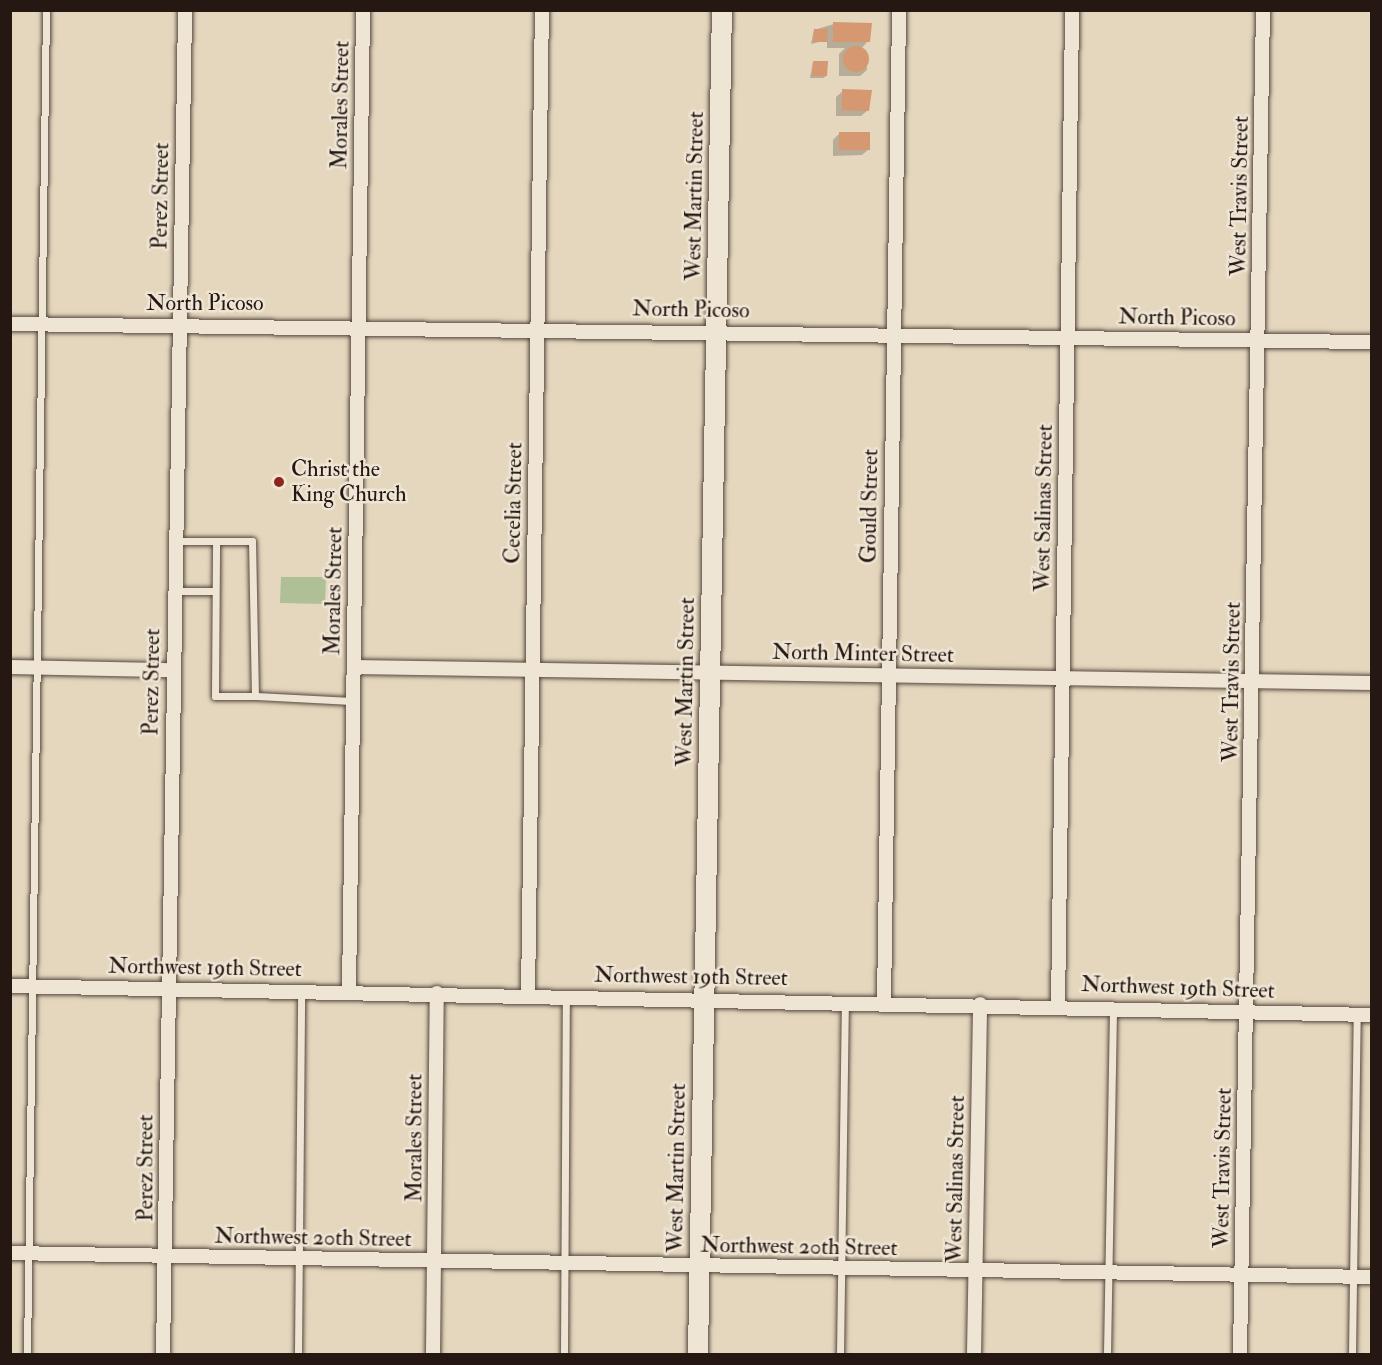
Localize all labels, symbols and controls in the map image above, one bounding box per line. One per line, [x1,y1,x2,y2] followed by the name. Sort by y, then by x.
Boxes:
[327,40,355,170] street label: Morales Street
[680,111,710,281] street label: West Martin Street
[1225,116,1255,276] street label: West Travis Street
[147,142,175,250] street label: Perez Street
[146,291,264,317] street label: North Picoso
[632,296,750,324] street label: North Picoso
[1118,304,1236,332] street label: North Picoso
[1029,424,1059,592] street label: West Salinas Street
[500,442,528,564] street label: Cecelia Street
[856,449,884,563] street label: Gould Street
[291,456,406,508] place label: Christ the King Church
[272,475,286,489] marker: Christ the King Church
[320,526,348,656] street label: Morales Street
[671,597,701,767] street label: West Martin Street
[1217,602,1247,762] street label: West Travis Street
[138,628,166,736] street label: Perez Street
[772,639,954,669] street label: North Minter Street
[108,953,302,983] street label: Northwest 19th Street
[594,962,788,992] street label: Northwest 19th Street
[1081,971,1275,1005] street label: Northwest 19th Street
[402,1074,428,1202] street label: Morales Street
[662,1083,692,1253] street label: West Martin Street
[1208,1088,1238,1248] street label: West Travis Street
[941,1095,971,1263] street label: West Salinas Street
[133,1114,159,1222] street label: Perez Street
[214,1223,412,1253] street label: Northwest 20th Street
[700,1232,898,1262] street label: Northwest 20th Street

